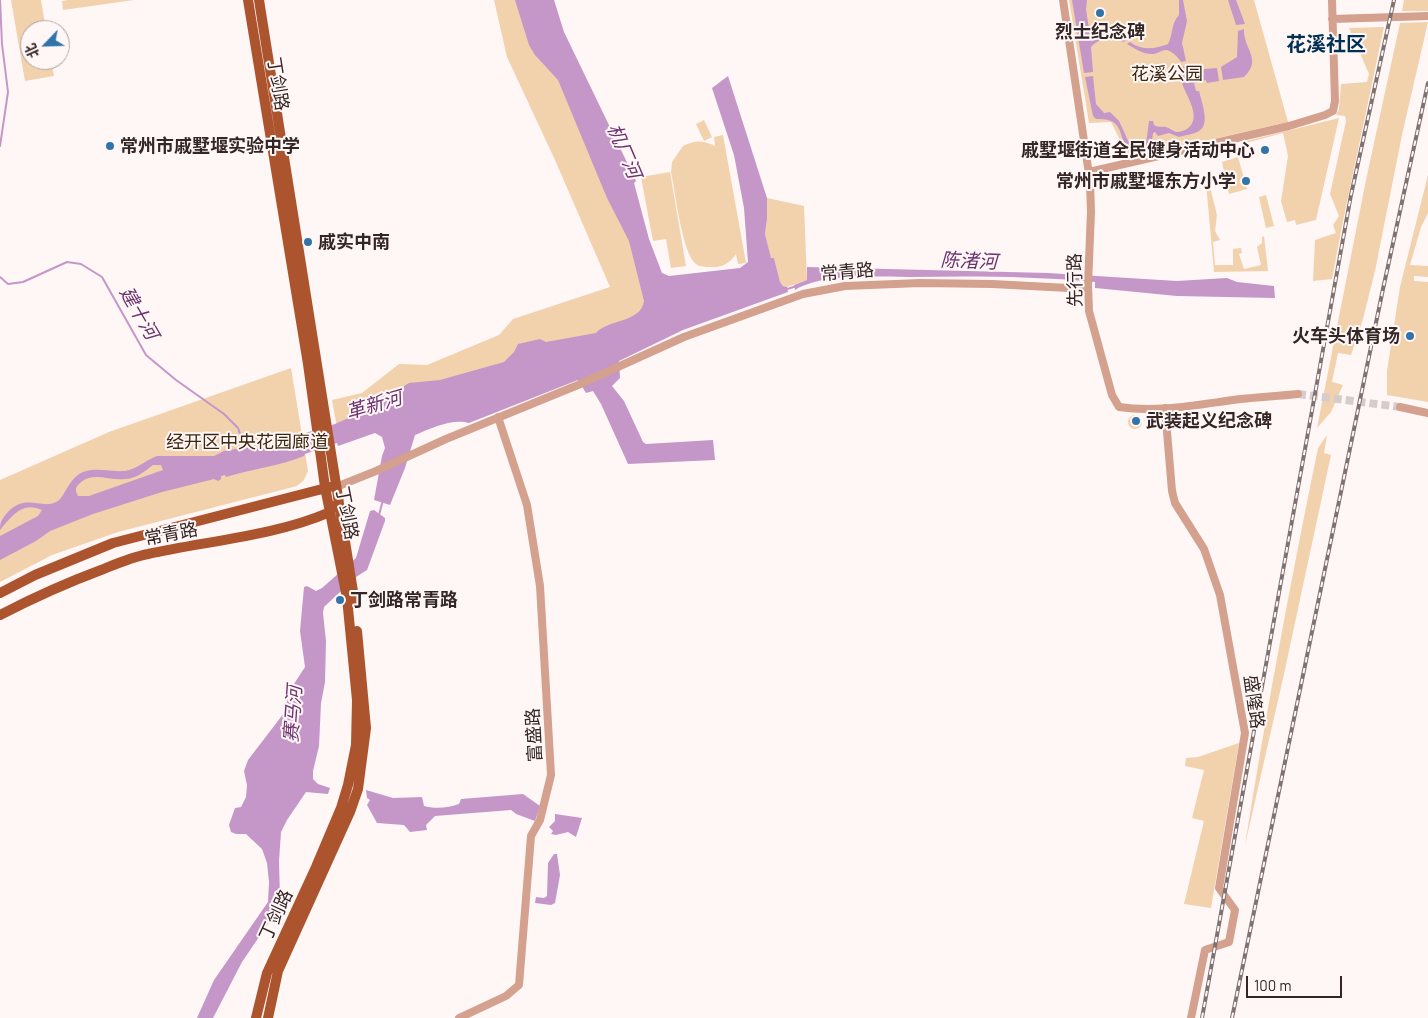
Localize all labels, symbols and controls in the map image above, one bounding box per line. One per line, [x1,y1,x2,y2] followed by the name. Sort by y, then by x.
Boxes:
[1094,7,1106,19] marker: 烈士纪念碑
[20,20,70,70] north arrow
[1055,21,1145,43] place label: 烈士纪念碑
[1286,32,1366,56] district label: 花溪社区
[21,41,42,61] text: 北
[263,56,293,112] street label: 丁剑路
[1131,63,1203,85] park label: 花溪公园
[602,120,646,182] water label: 机厂河
[120,135,300,157] place label: 常州市戚墅堰实验中学
[1021,139,1255,161] place label: 戚墅堰街道全民健身活动中心
[104,140,116,152] marker: 常州市戚墅堰实验中学
[1259,144,1271,156] marker: 戚墅堰街道全民健身活动中心
[1056,170,1236,192] place label: 常州市戚墅堰东方小学
[1240,175,1252,187] marker: 常州市戚墅堰东方小学
[318,231,390,253] place label: 戚实中南
[302,236,314,248] marker: 戚实中南
[940,249,998,273] water label: 陈渚河
[1064,253,1086,307] street label: 先行路
[819,259,875,285] street label: 常青路
[115,283,163,343] water label: 建十河
[1292,325,1400,347] place label: 火车头体育场
[1404,330,1416,342] marker: 火车头体育场
[343,386,405,424] water label: 革新河
[1146,410,1272,432] place label: 武装起义纪念碑
[1130,415,1142,427] marker: 武装起义纪念碑
[166,431,328,453] park label: 经开区中央花园廊道
[331,484,363,542] street label: 丁剑路
[142,518,200,550] street label: 常青路
[350,589,458,611] place label: 丁剑路常青路
[334,594,346,606] marker: 丁剑路常青路
[1240,674,1268,730] street label: 盛隆路
[280,685,306,743] water label: 赛马河
[522,707,546,763] street label: 富盛路
[255,886,297,944] street label: 丁剑路
[1248,966,1344,998] scale bar
[1254,976,1292,994] text: 100 m

